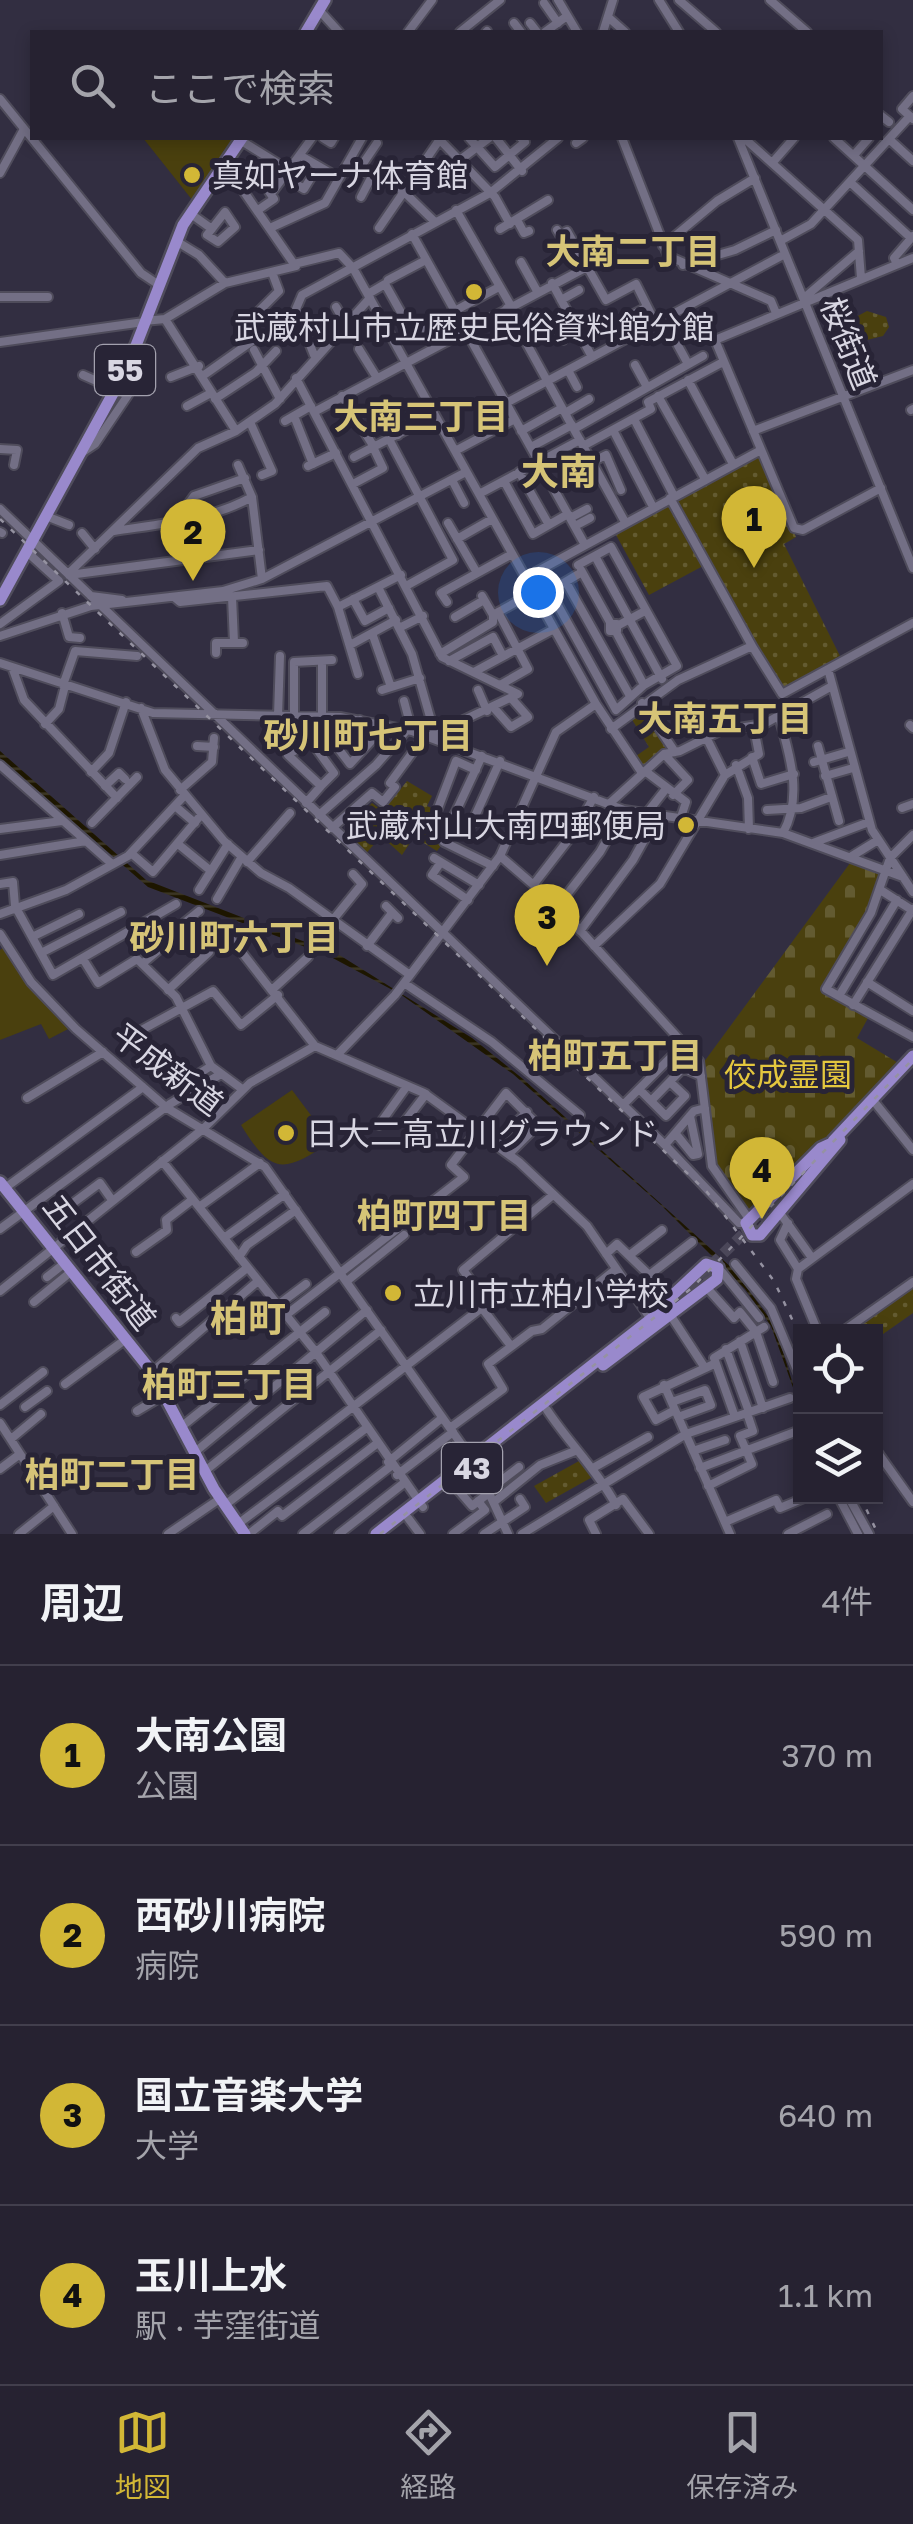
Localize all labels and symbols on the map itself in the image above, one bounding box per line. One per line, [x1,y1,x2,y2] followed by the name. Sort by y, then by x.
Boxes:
[212,156,468,194] place label: 真如ヤーナ体育館
[181,164,203,186] marker: 真如ヤーナ体育館
[545,230,721,272] district label: 大南二丁目
[463,281,485,303] marker: 武蔵村山市立歴史民俗資料館分館
[813,291,885,395] street label: 桜街道
[234,308,714,346] place label: 武蔵村山市立歴史民俗資料館分館
[95,345,155,395] road number: 55
[333,395,509,437] district label: 大南三丁目
[521,448,597,493] district label: 大南
[722,486,786,568] pin: 1
[160,498,226,581] pin: 2
[513,567,564,618] your location
[637,697,813,739] district label: 大南五丁目
[263,714,473,756] district label: 砂川町七丁目
[346,806,666,844] place label: 武蔵村山大南四郵便局
[675,814,697,836] marker: 武蔵村山大南四郵便局
[514,884,580,966] pin: 3
[129,916,339,958] district label: 砂川町六丁目
[105,1015,231,1123] street label: 平成新道
[527,1034,703,1076] district label: 柏町五丁目
[724,1055,852,1093] park label: 佼成霊園
[306,1114,658,1152] place label: 日大二高立川グラウンド
[275,1122,297,1144] marker: 日大二高立川グラウンド
[730,1136,794,1219] pin: 4
[36,1187,164,1337] street label: 五日市街道
[356,1194,532,1236] district label: 柏町四丁目
[413,1274,669,1312] place label: 立川市立柏小学校
[382,1282,404,1304] marker: 立川市立柏小学校
[210,1295,286,1340] district label: 柏町
[141,1363,317,1405] district label: 柏町三丁目
[442,1443,502,1493] road number: 43
[24,1453,200,1495] district label: 柏町二丁目

